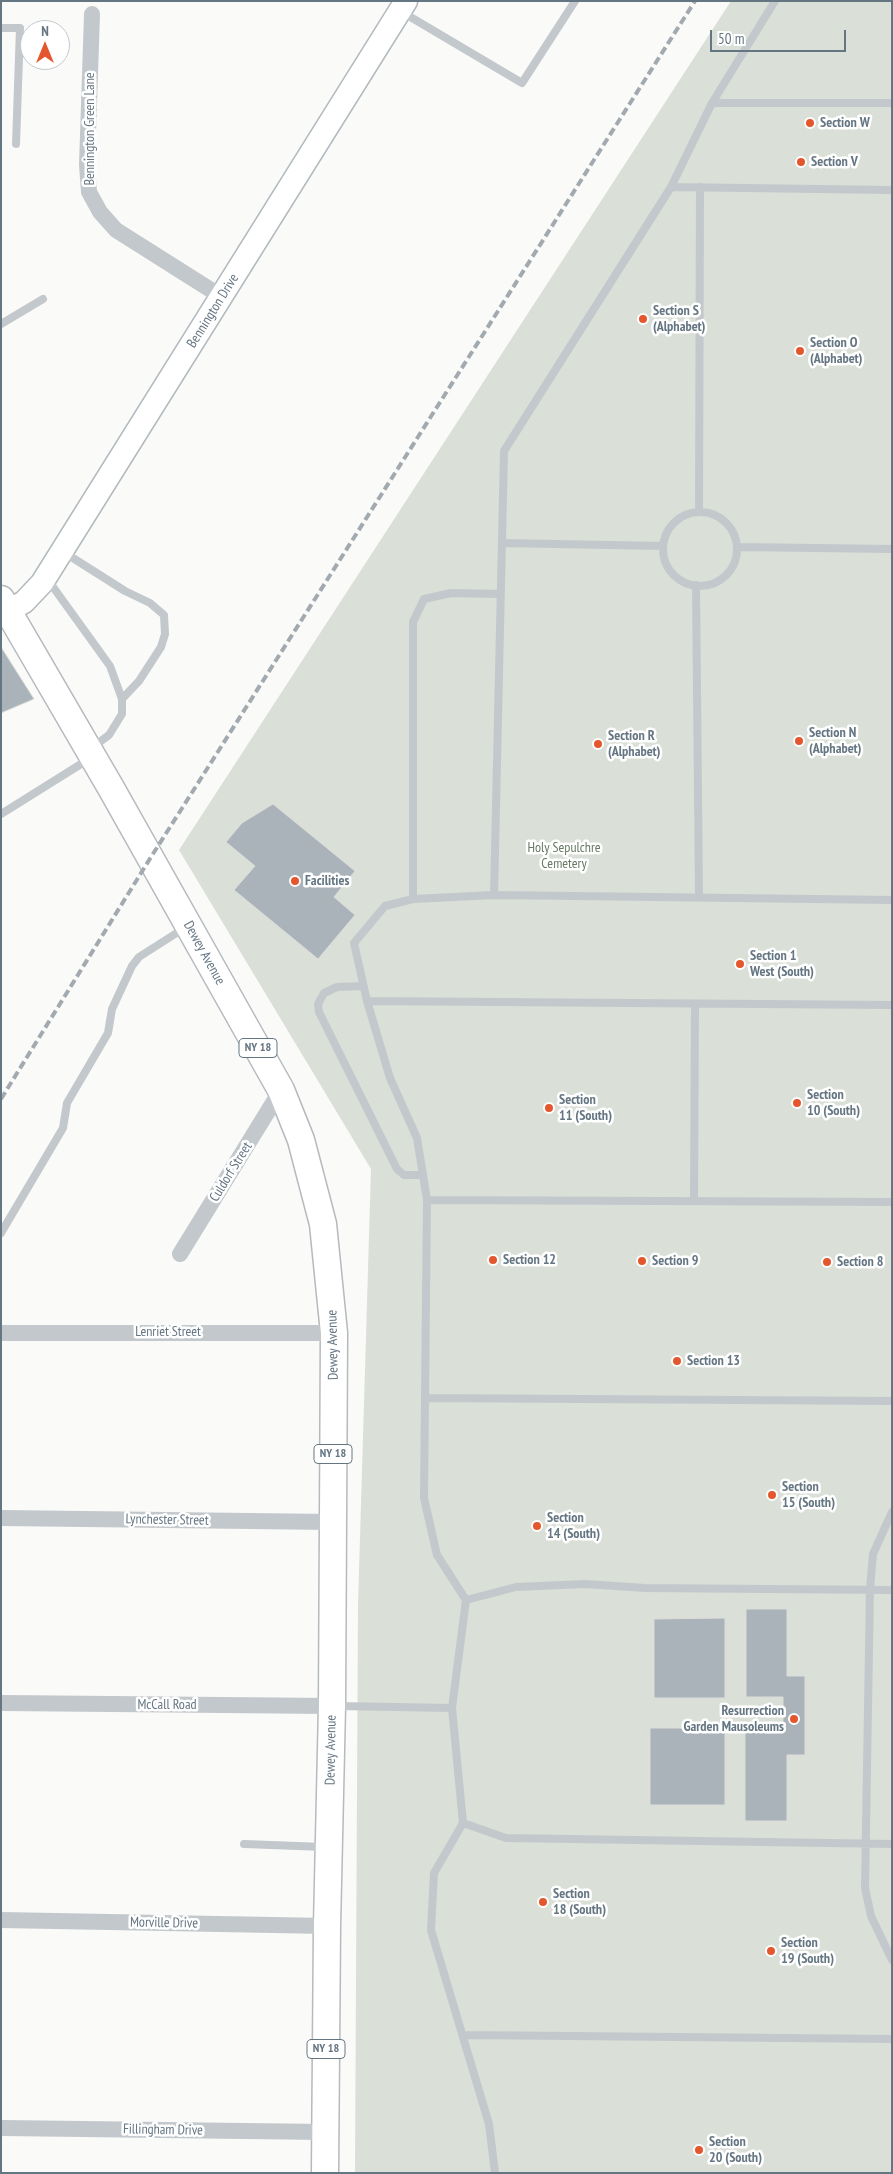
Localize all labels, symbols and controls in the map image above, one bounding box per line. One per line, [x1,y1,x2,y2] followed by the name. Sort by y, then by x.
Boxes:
[20,20,70,70] north arrow
[713,20,849,52] scale bar
[41,22,49,40] text: N
[718,29,744,48] text: 50 m
[82,72,98,186] street label: Bennington Green Lane
[820,115,870,131] place label: Section W
[804,117,816,129] marker: Section W
[811,154,858,170] place label: Section V
[795,156,807,168] marker: Section V
[184,271,242,351] street label: Bennington Drive
[653,303,705,336] place label: Section S (Alphabet)
[637,313,649,325] marker: Section S (Alphabet)
[810,335,862,368] place label: Section O (Alphabet)
[794,345,806,357] marker: Section O (Alphabet)
[809,725,861,758] place label: Section N (Alphabet)
[608,728,660,760] place label: Section R (Alphabet)
[793,735,805,747] marker: Section N (Alphabet)
[592,738,604,750] marker: Section R (Alphabet)
[527,840,601,872] park label: Holy Sepulchre Cemetery
[305,873,349,889] place label: Facilities
[289,875,301,887] marker: Facilities
[180,918,228,988] street label: Dewey Avenue
[750,948,814,980] place label: Section 1 West (South)
[734,958,746,970] marker: Section 1 West (South)
[239,1038,277,1058] road number: NY 18
[807,1087,860,1120] place label: Section 10 (South)
[559,1092,612,1124] place label: Section 11 (South)
[791,1097,803,1109] marker: Section 10 (South)
[543,1102,555,1114] marker: Section 11 (South)
[206,1139,256,1205] street label: Culdorf Street
[503,1252,556,1268] place label: Section 12
[652,1253,698,1269] place label: Section 9
[487,1254,499,1266] marker: Section 12
[837,1254,883,1270] place label: Section 8
[636,1255,648,1267] marker: Section 9
[821,1256,833,1268] marker: Section 8
[324,1310,342,1380] street label: Dewey Avenue
[135,1324,201,1340] street label: Lenriet Street
[687,1353,740,1369] place label: Section 13
[671,1355,683,1367] marker: Section 13
[314,1445,352,1464] road number: NY 18
[782,1479,835,1511] place label: Section 15 (South)
[766,1489,778,1501] marker: Section 15 (South)
[547,1510,600,1542] place label: Section 14 (South)
[125,1511,209,1529] street label: Lynchester Street
[531,1520,543,1532] marker: Section 14 (South)
[137,1697,197,1713] street label: McCall Road
[683,1703,784,1735] place label: Resurrection Garden Mausoleums
[788,1713,800,1725] marker: Resurrection Garden Mausoleums
[322,1715,340,1785] street label: Dewey Avenue
[553,1886,606,1918] place label: Section 18 (South)
[537,1896,549,1908] marker: Section 18 (South)
[130,1914,198,1932] street label: Morville Drive
[781,1935,834,1968] place label: Section 19 (South)
[765,1945,777,1957] marker: Section 19 (South)
[307,2040,345,2058] road number: NY 18
[123,2121,203,2139] street label: Fillingham Drive
[709,2134,762,2166] place label: Section 20 (South)
[693,2144,705,2156] marker: Section 20 (South)

